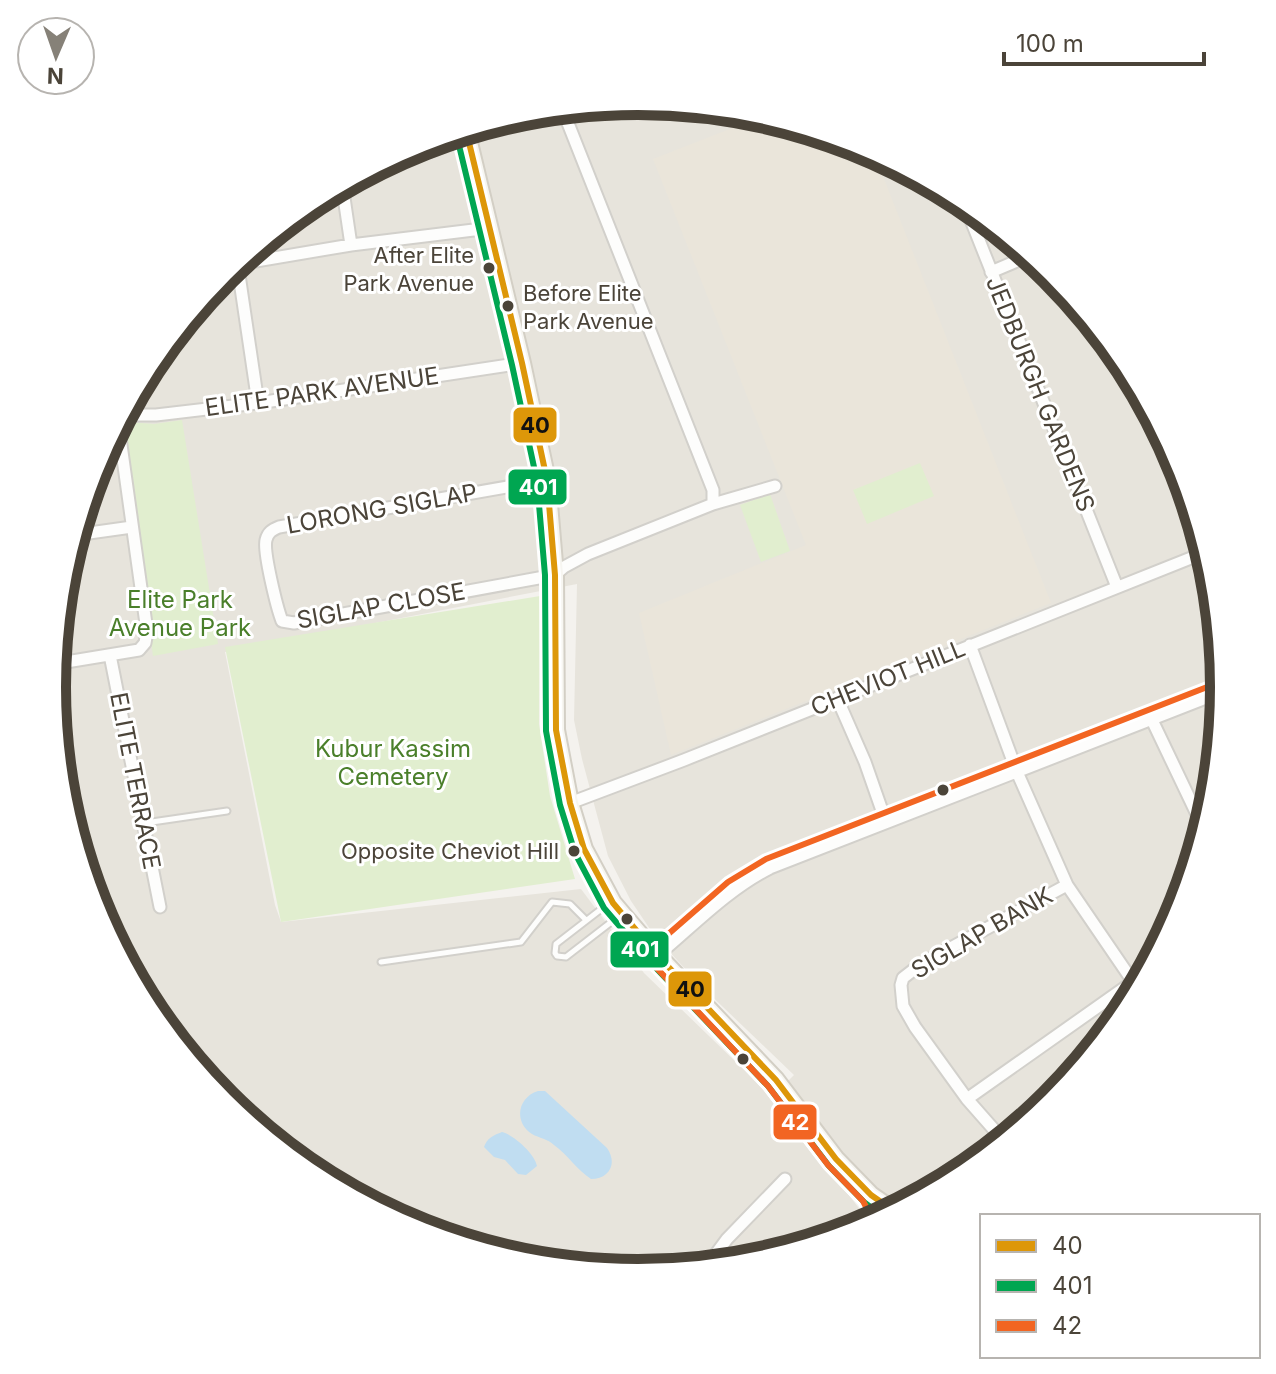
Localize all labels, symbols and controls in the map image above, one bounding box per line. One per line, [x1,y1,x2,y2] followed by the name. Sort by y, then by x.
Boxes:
[16,16,96,96] north arrow
[1004,16,1204,66] scale bar
[1016,29,1084,58] text: 100 m
[46,63,64,89] text: N
[343,242,474,296] place label: After Elite Park Avenue
[481,260,497,276] marker: After Elite Park Avenue
[980,272,1101,516] street label: JEDBURGH GARDENS
[523,280,654,334] place label: Before Elite Park Avenue
[500,298,516,314] marker: Before Elite Park Avenue
[203,361,441,422] street label: ELITE PARK AVENUE
[512,406,558,444] line badge: 40
[520,412,550,438] text: 40
[507,468,568,506] line badge: 401
[518,474,558,500] text: 401
[284,477,479,540] street label: LORONG SIGLAP
[294,576,467,635] street label: SIGLAP CLOSE
[109,585,251,642] park label: Elite Park Avenue Park
[806,633,969,722] street label: CHEVIOT HILL
[104,690,167,872] street label: ELITE TERRACE
[315,734,471,791] park label: Kubur Kassim Cemetery
[935,782,951,798] unlabelled marker
[341,838,559,864] place label: Opposite Cheviot Hill
[566,843,582,859] marker: Opposite Cheviot Hill
[906,880,1058,985] street label: SIGLAP BANK
[619,911,635,927] unlabelled marker
[609,930,670,969] line badge: 401
[620,936,660,962] text: 401
[667,970,713,1008] line badge: 40
[675,976,705,1002] text: 40
[735,1051,751,1067] unlabelled marker
[772,1103,818,1141] line badge: 42
[781,1109,809,1135] text: 42
[980,1214,1260,1358] legend
[1052,1231,1083,1260] text: 40
[1052,1271,1092,1300] text: 401
[1052,1311,1082,1340] text: 42

